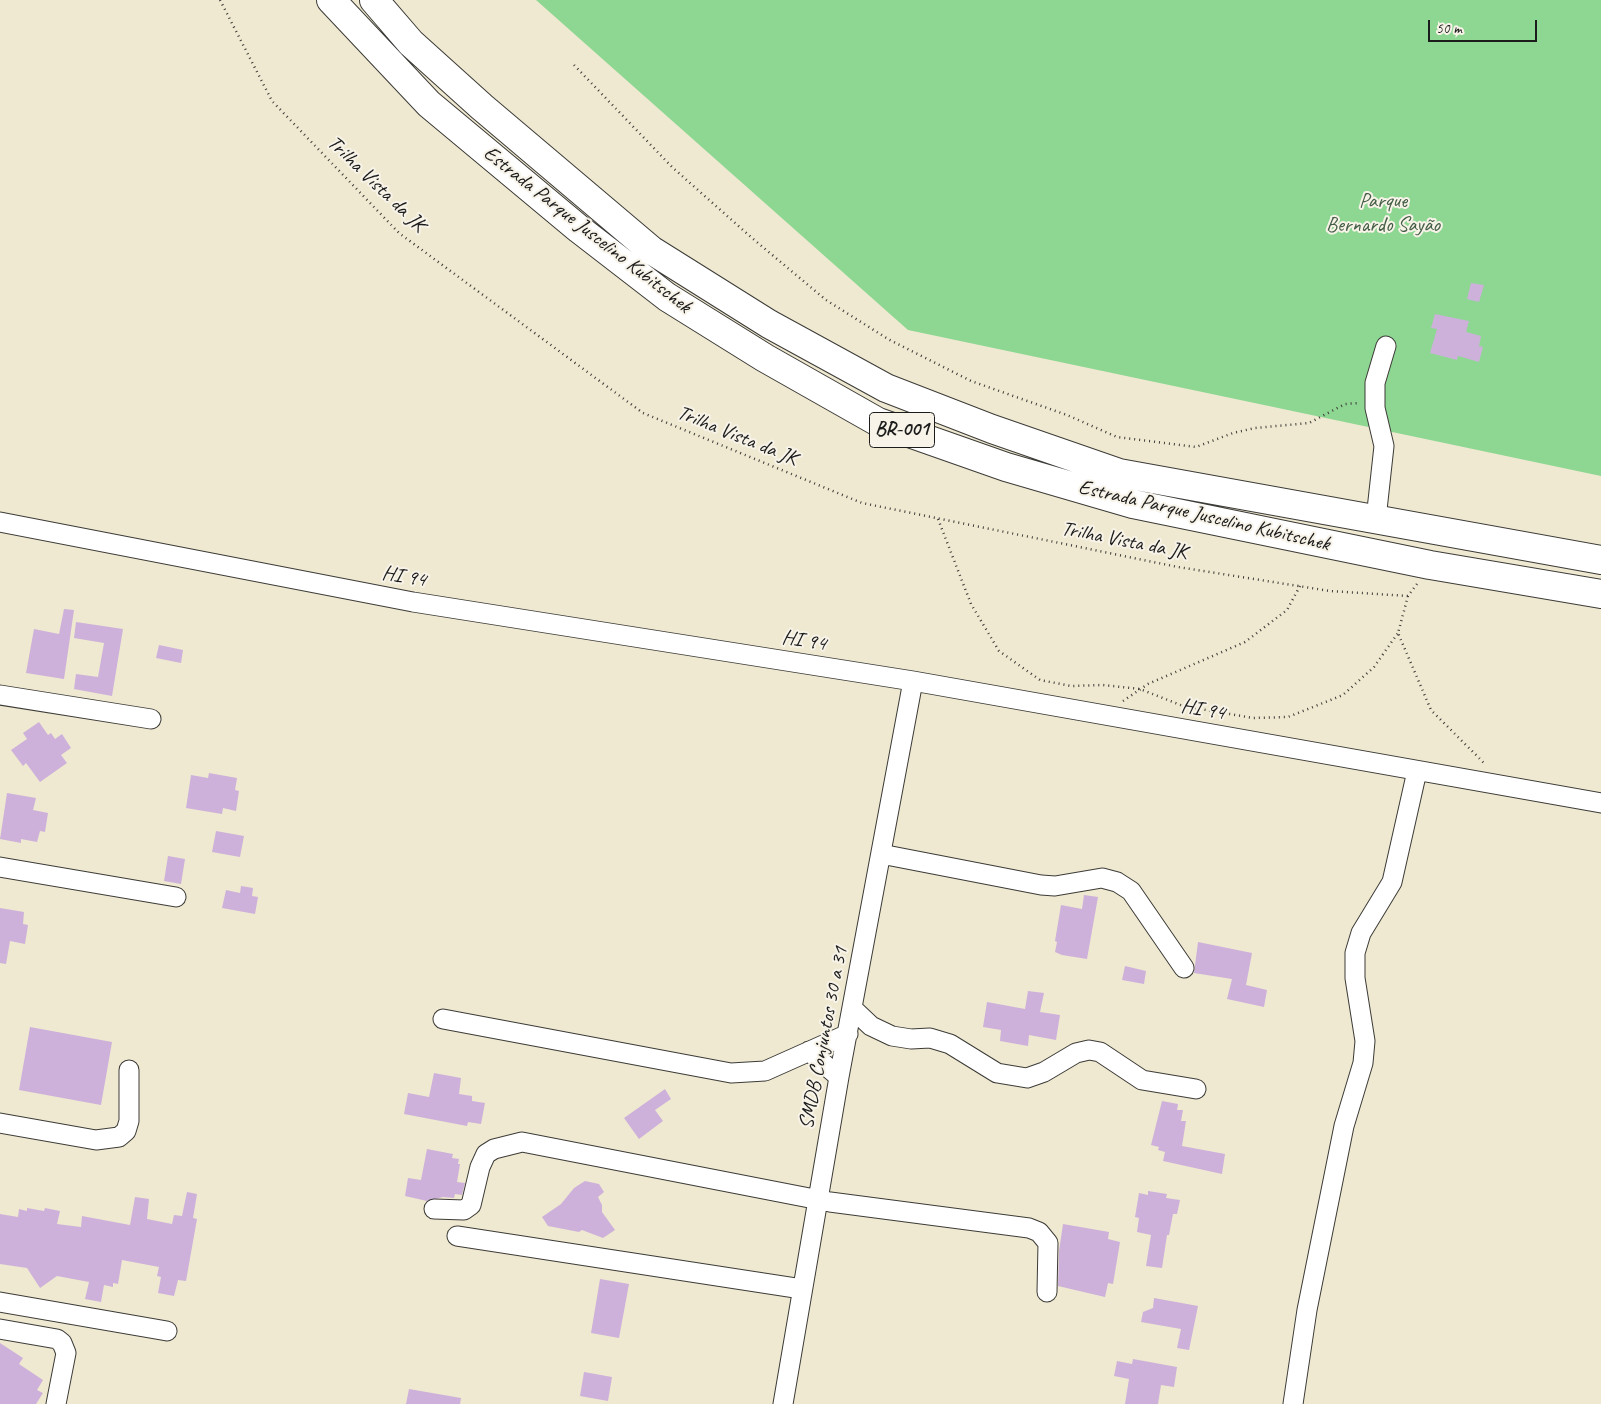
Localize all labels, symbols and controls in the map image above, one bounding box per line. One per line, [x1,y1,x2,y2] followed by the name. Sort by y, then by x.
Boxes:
[1431,10,1540,42] scale bar
[1436,19,1462,38] text: 50 m
[321,131,431,237] street label: Trilha Vista da JK
[478,141,696,319] street label: Estrada Parque Juscelino Kubitschek
[1326,188,1440,238] park label: Parque Bernardo Sayão
[673,400,801,472] street label: Trilha Vista da JK
[870,412,934,448] road number: BR-001
[1076,475,1332,557] street label: Estrada Parque Juscelino Kubitschek
[1059,516,1189,566] street label: Trilha Vista da JK
[380,561,428,593] street label: HI 94
[780,625,828,657] street label: HI 94
[1179,694,1227,726] street label: HI 94
[794,945,854,1131] street label: SMDB Conjuntos 30 a 31

